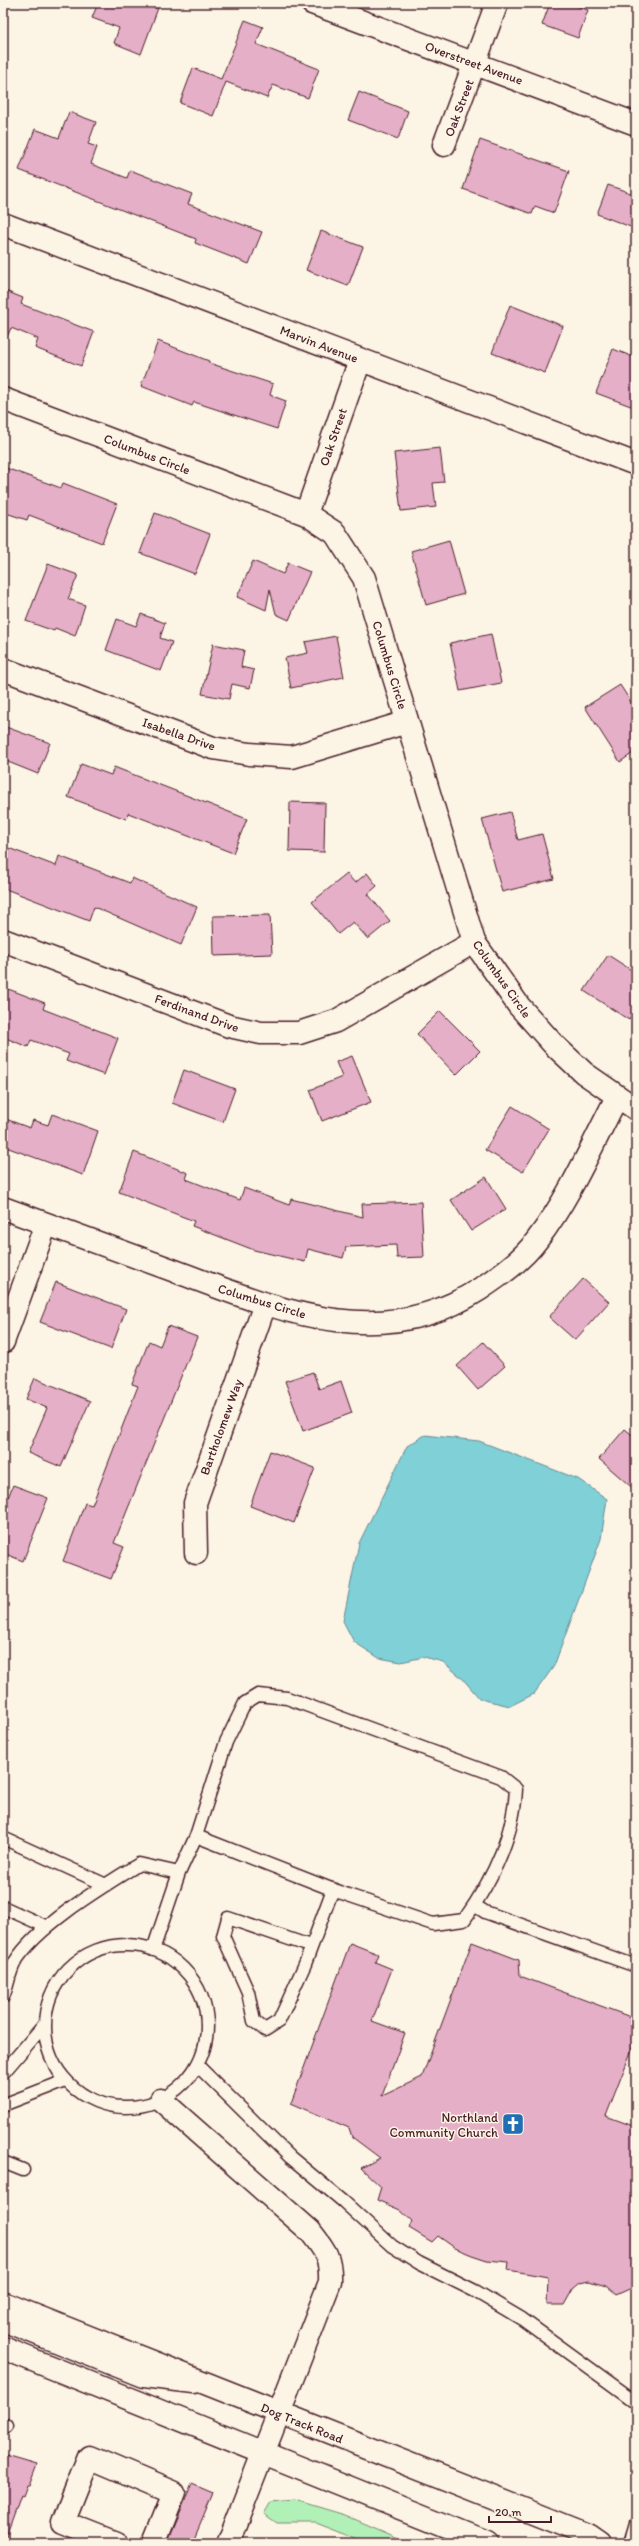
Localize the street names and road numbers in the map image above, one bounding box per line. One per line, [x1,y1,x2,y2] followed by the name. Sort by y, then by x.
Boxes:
[423,38,525,88] street label: Overstreet Avenue
[441,77,477,139] street label: Oak Street
[278,322,360,366] street label: Marvin Avenue
[316,406,350,468] street label: Oak Street
[102,431,192,477] street label: Columbus Circle
[369,619,411,711] street label: Columbus Circle
[140,714,218,754] street label: Isabella Drive
[470,937,534,1021] street label: Columbus Circle
[153,991,241,1035] street label: Ferdinand Drive
[216,1280,308,1322] street label: Columbus Circle
[197,1377,245,1477] street label: Bartholomew Way
[259,2400,345,2446] street label: Dog Track Road

